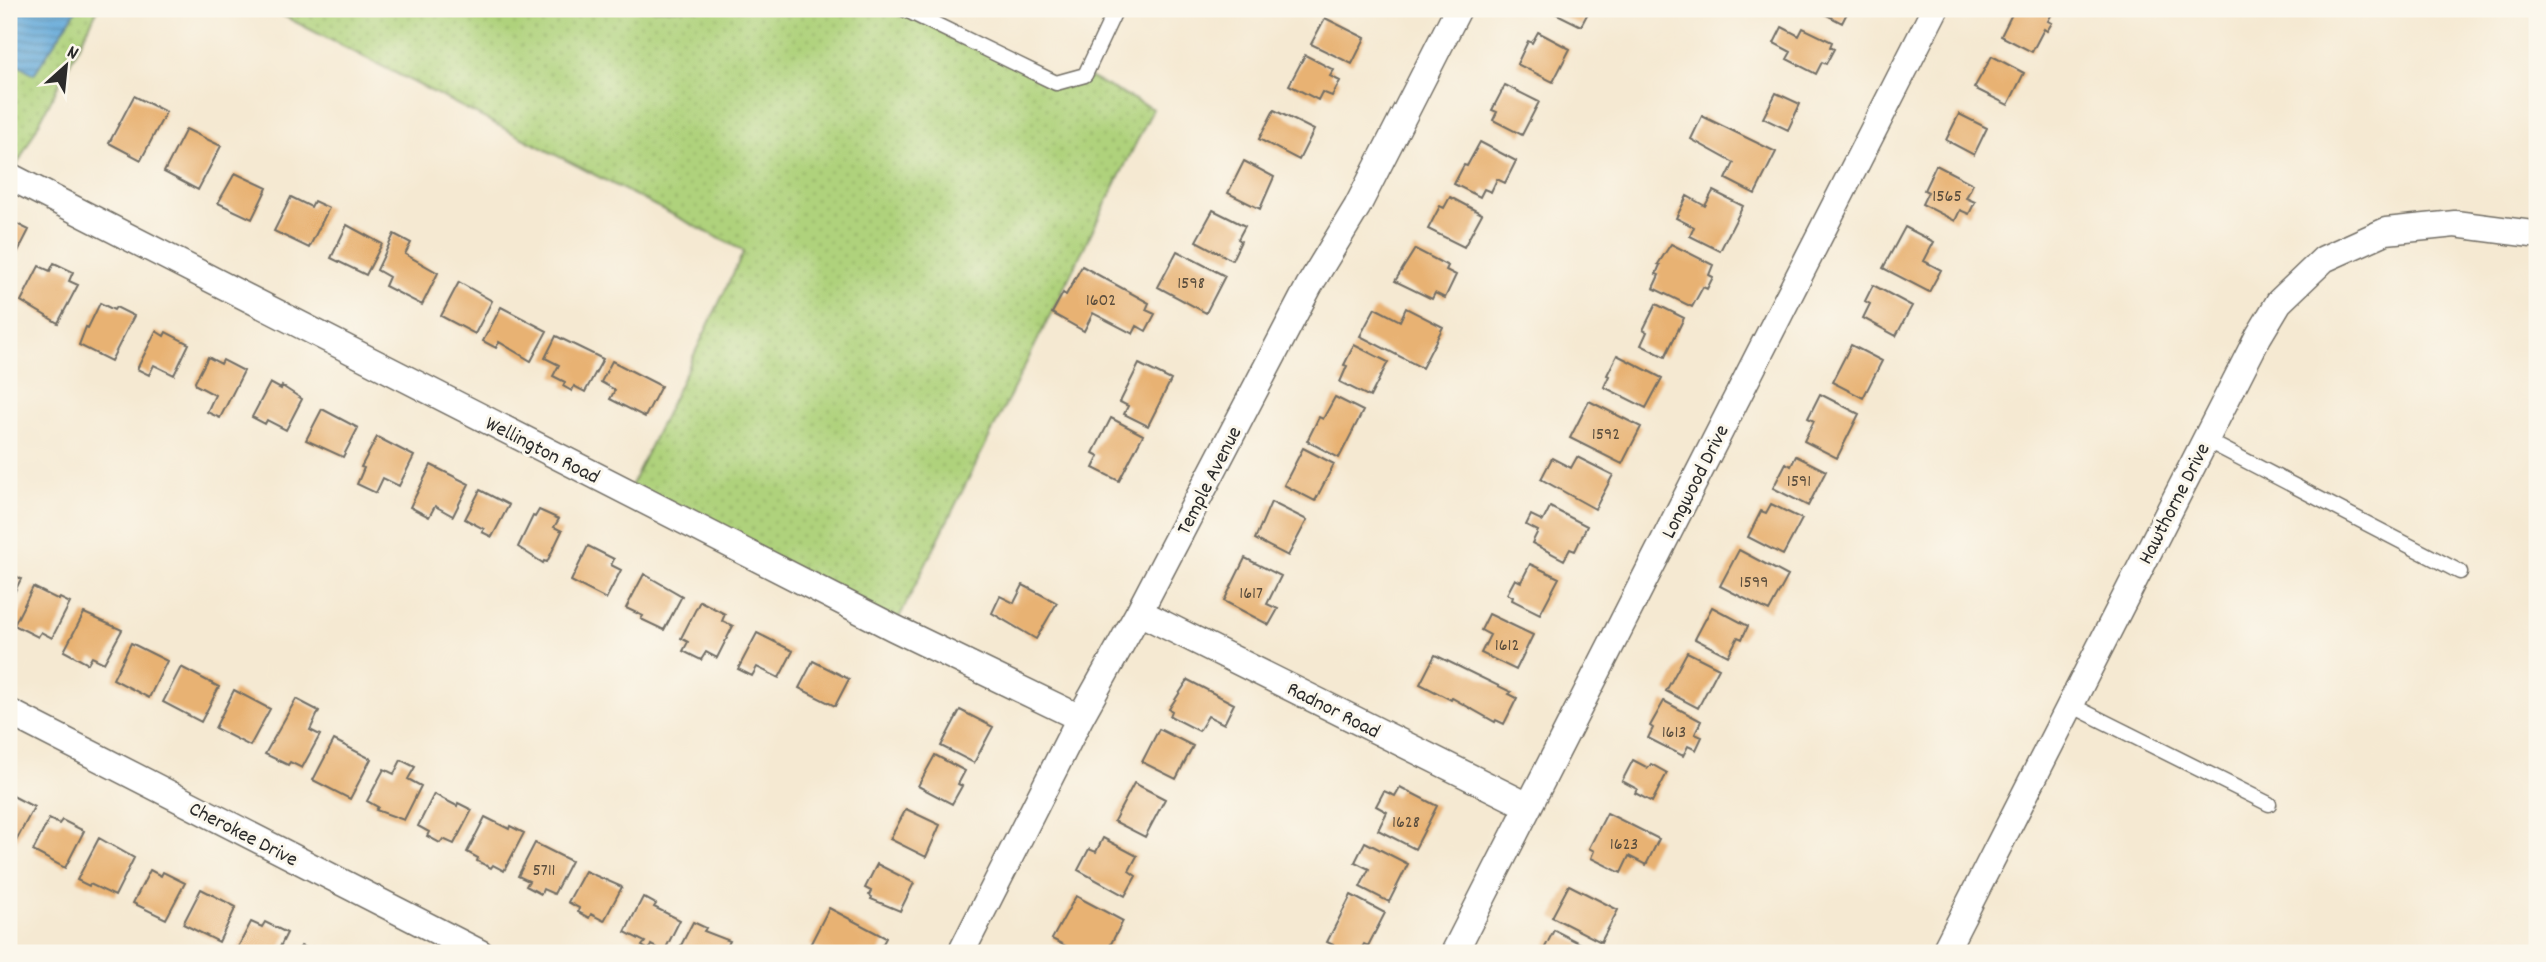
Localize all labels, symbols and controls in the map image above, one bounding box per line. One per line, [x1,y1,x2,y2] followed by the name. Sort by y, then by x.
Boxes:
[32,32,102,102] north arrow
[62,40,82,68] text: N
[1932,185,1962,210] house number: 1565
[1177,272,1205,297] house number: 1598
[1086,289,1116,314] house number: 1602
[479,410,604,493] street label: Wellington Road
[1655,420,1738,544] street label: Longwood Drive
[1170,422,1251,541] street label: Temple Avenue
[1592,423,1620,448] house number: 1592
[2132,438,2219,570] street label: Hawthorne Drive
[1787,470,1811,495] house number: 1591
[1740,571,1768,596] house number: 1599
[1239,582,1263,607] house number: 1617
[1495,634,1519,659] house number: 1612
[1281,675,1384,748] street label: Radnor Road
[1662,721,1686,746] house number: 1613
[183,795,302,876] street label: Cherokee Drive
[1392,811,1420,836] house number: 1628
[1610,833,1638,858] house number: 1623
[532,859,556,884] house number: 5711

